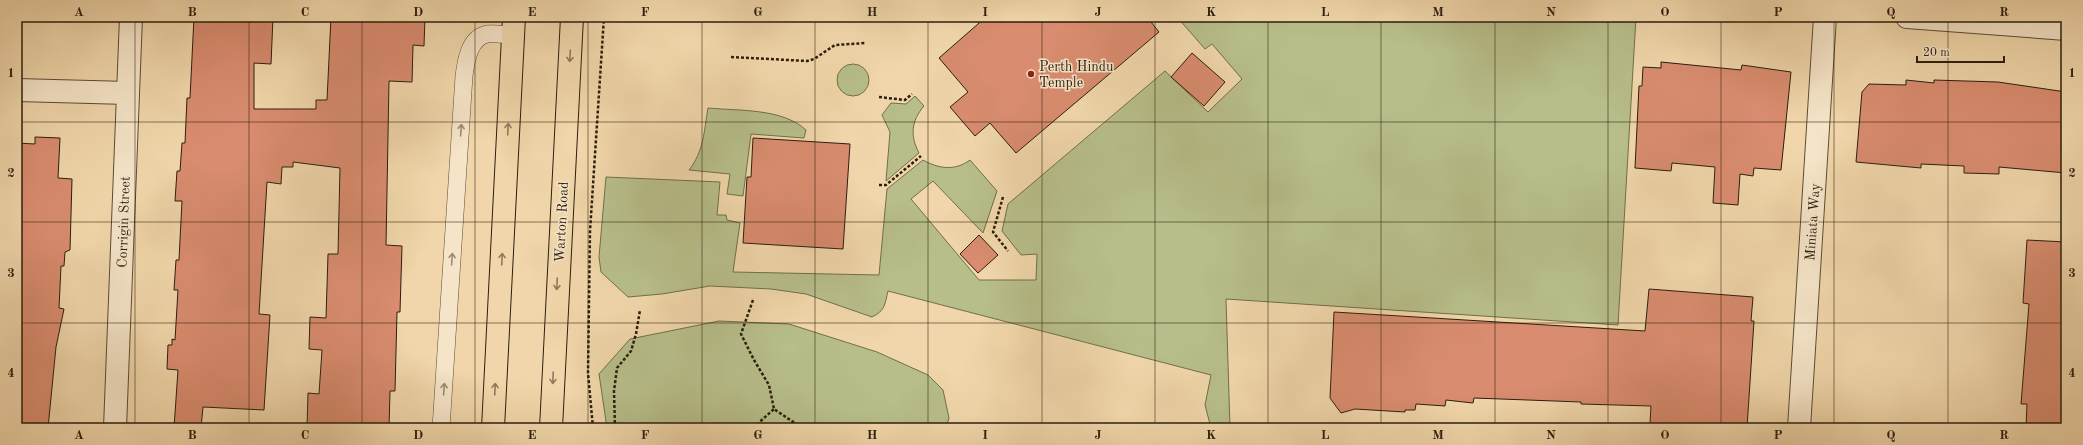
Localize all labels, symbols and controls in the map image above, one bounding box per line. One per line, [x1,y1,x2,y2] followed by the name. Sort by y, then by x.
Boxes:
[74,6,84,19] text: A
[187,6,197,19] text: B
[301,6,309,19] text: C
[413,6,423,19] text: D
[528,6,537,19] text: E
[641,6,650,19] text: F
[753,6,763,19] text: G
[867,6,878,19] text: H
[982,6,988,19] text: I
[1094,6,1102,19] text: J
[1206,6,1216,19] text: K
[1321,6,1330,19] text: L
[1432,6,1444,19] text: M
[1546,6,1556,19] text: N
[1660,6,1670,19] text: O
[1773,6,1783,19] text: P
[1886,6,1896,19] text: Q
[1999,6,2009,19] text: R
[1917,38,2004,64] scale bar
[1923,47,1950,59] text: 20 m
[566,49,573,62] one-way arrow
[1039,60,1114,90] place label: Perth Hindu Temple
[7,67,15,80] text: 1
[2068,67,2076,80] text: 1
[1026,69,1036,79] marker: Perth Hindu Temple
[504,123,512,136] one-way arrow
[457,124,464,137] one-way arrow
[7,167,15,180] text: 2
[2068,167,2076,180] text: 2
[115,176,133,268] street label: Corrigin Street
[553,181,571,263] street label: Warton Road
[1803,182,1823,261] street label: Miniata Way
[449,253,456,266] one-way arrow
[498,253,505,266] one-way arrow
[7,267,15,280] text: 3
[2068,267,2076,280] text: 3
[554,277,561,290] one-way arrow
[7,367,15,380] text: 4
[2068,367,2076,380] text: 4
[549,371,557,384] one-way arrow
[440,383,447,396] one-way arrow
[492,383,499,396] one-way arrow
[74,429,84,442] text: A
[187,429,197,442] text: B
[301,429,309,442] text: C
[413,429,423,442] text: D
[528,429,537,442] text: E
[641,429,650,442] text: F
[753,429,763,442] text: G
[867,429,878,442] text: H
[982,429,988,442] text: I
[1094,429,1102,442] text: J
[1206,429,1216,442] text: K
[1321,429,1330,442] text: L
[1432,429,1444,442] text: M
[1546,429,1556,442] text: N
[1660,429,1670,442] text: O
[1773,429,1783,442] text: P
[1886,429,1896,442] text: Q
[1999,429,2009,442] text: R

